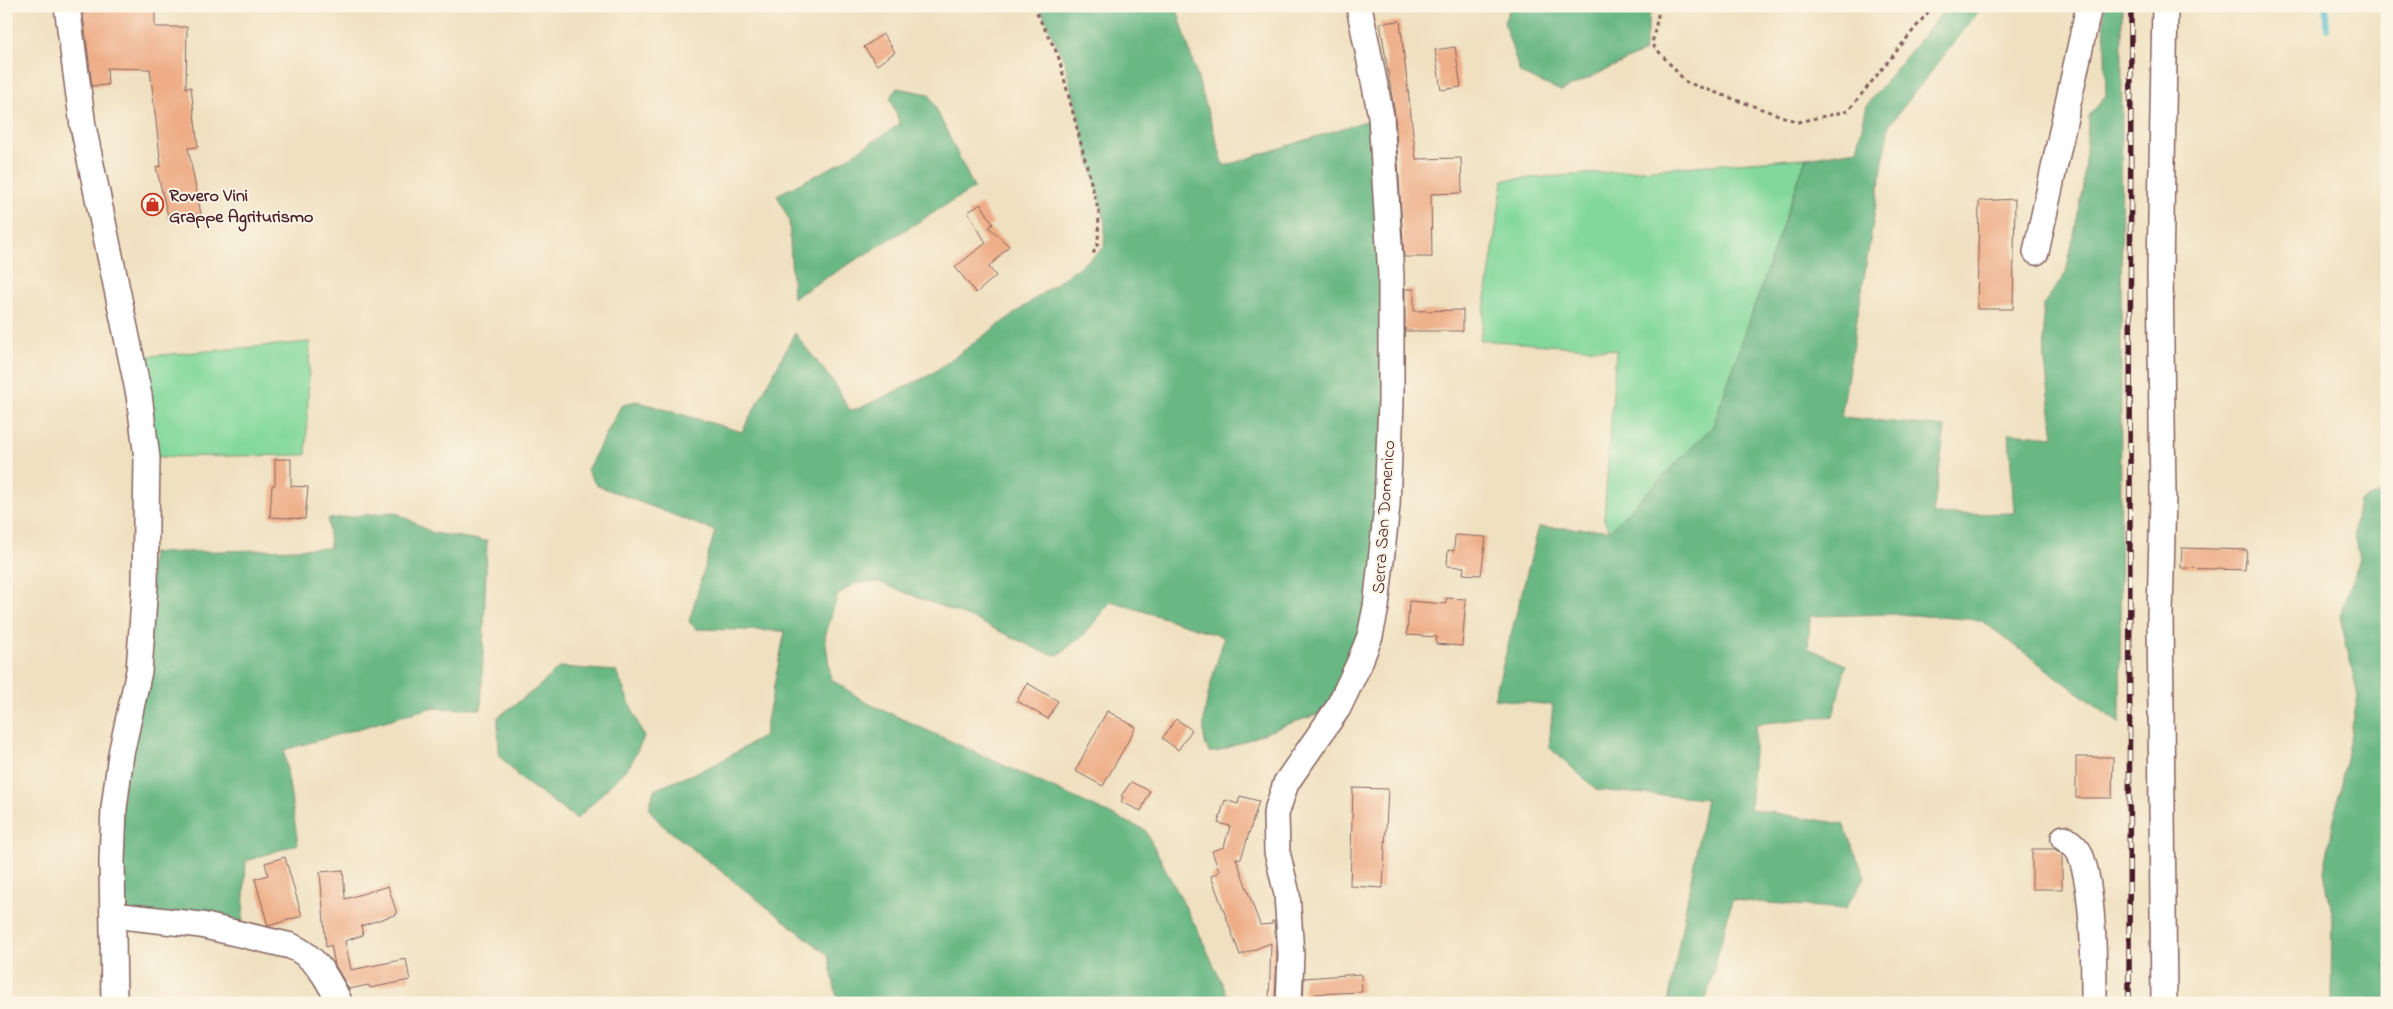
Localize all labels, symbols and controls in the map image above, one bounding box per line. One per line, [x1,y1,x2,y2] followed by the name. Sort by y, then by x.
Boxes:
[169,184,313,232] place label: Rovero Vini Grappe Agriturismo
[141,193,165,217] shop icon: Rovero Vini Grappe Agriturismo
[1367,440,1403,595] street label: Serra San Domenico

